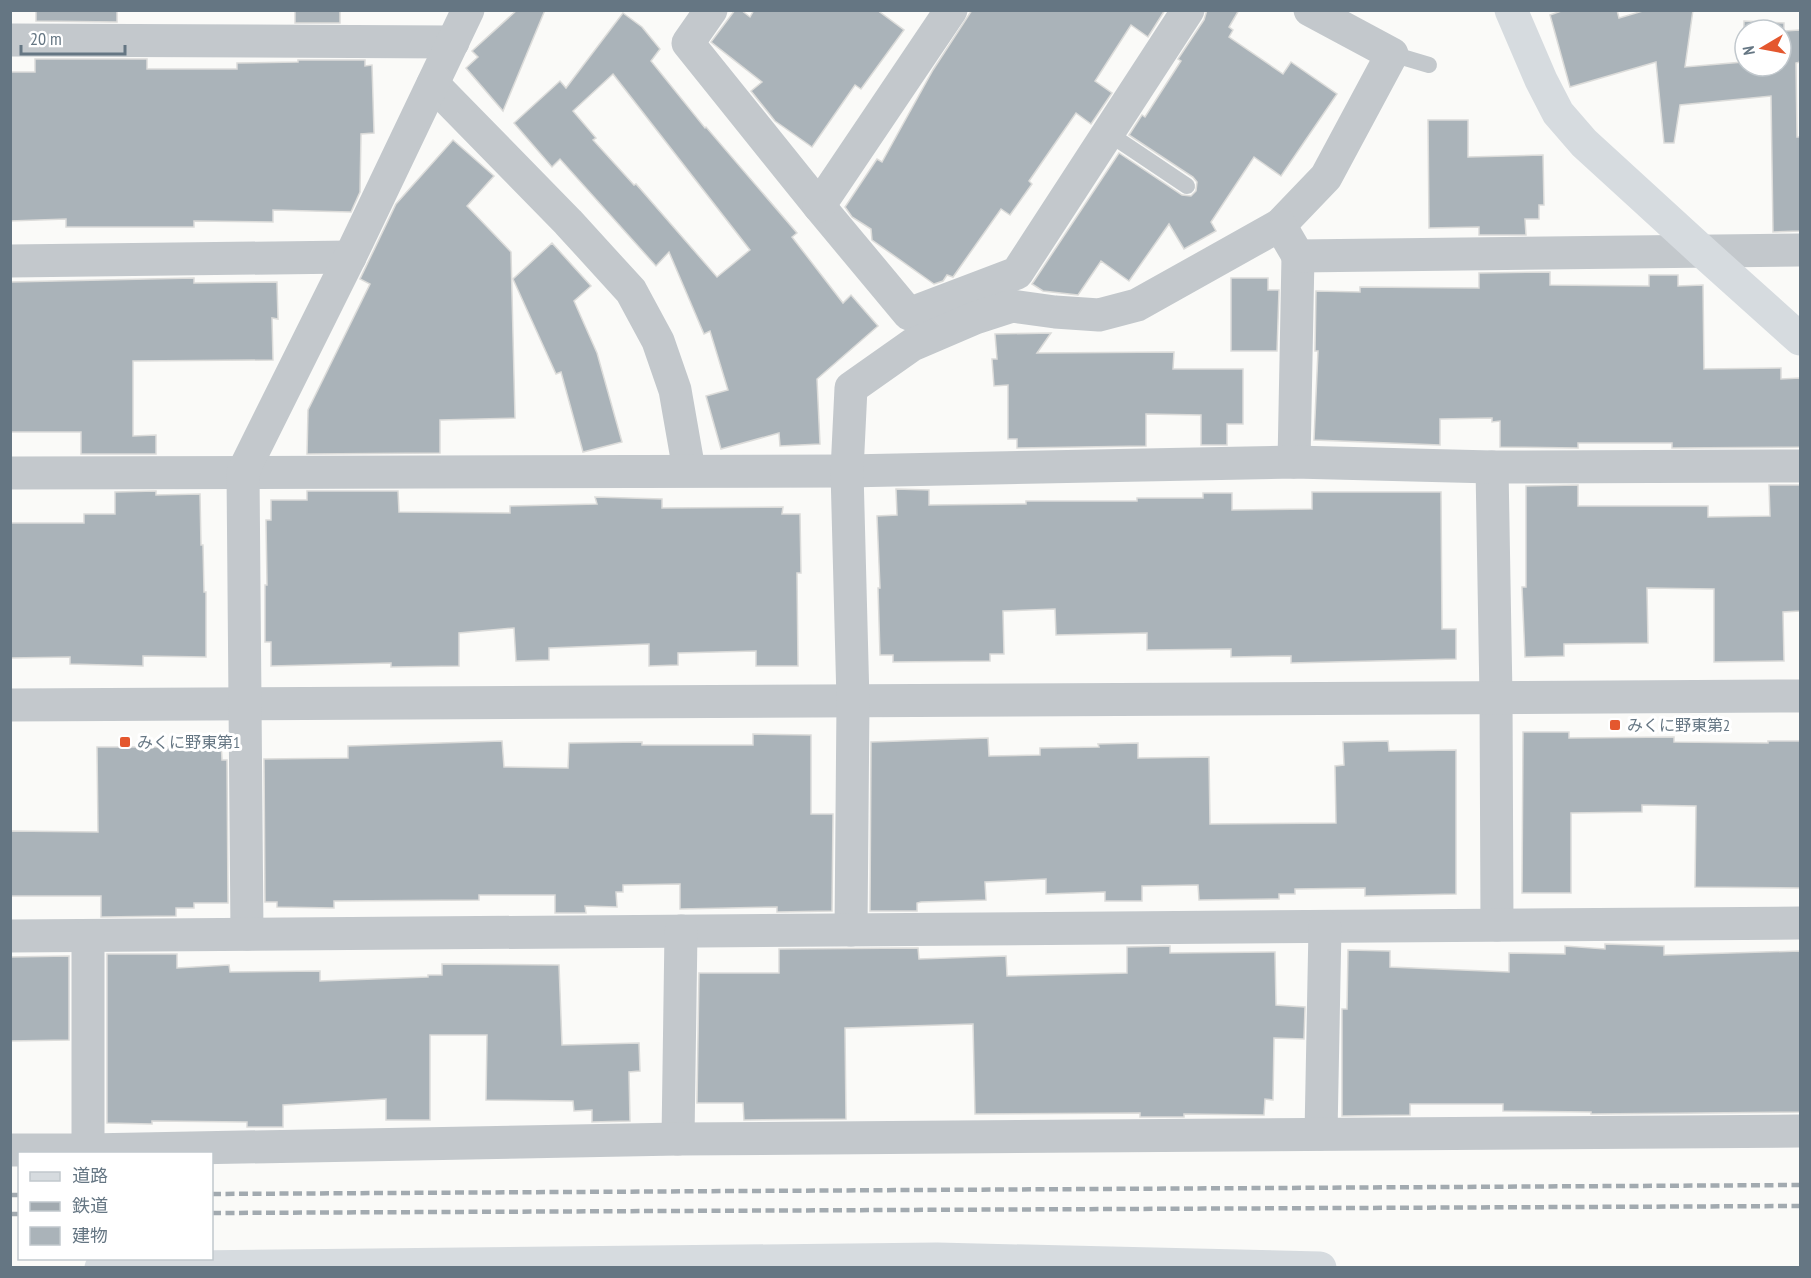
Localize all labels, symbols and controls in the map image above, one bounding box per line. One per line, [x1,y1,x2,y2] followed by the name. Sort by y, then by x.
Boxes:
[21,18,124,56] scale bar
[1733,18,1793,78] north arrow
[30,27,62,50] text: 20 m
[1738,45,1759,57] text: N
[1627,715,1730,735] place label: みくに野東第2
[1608,718,1622,732] marker: みくに野東第2
[137,732,240,752] place label: みくに野東第1
[118,735,132,749] marker: みくに野東第1
[18,1152,213,1260] legend
[72,1164,108,1187] text: 道路
[72,1194,108,1217] text: 鉄道
[72,1224,108,1247] text: 建物

